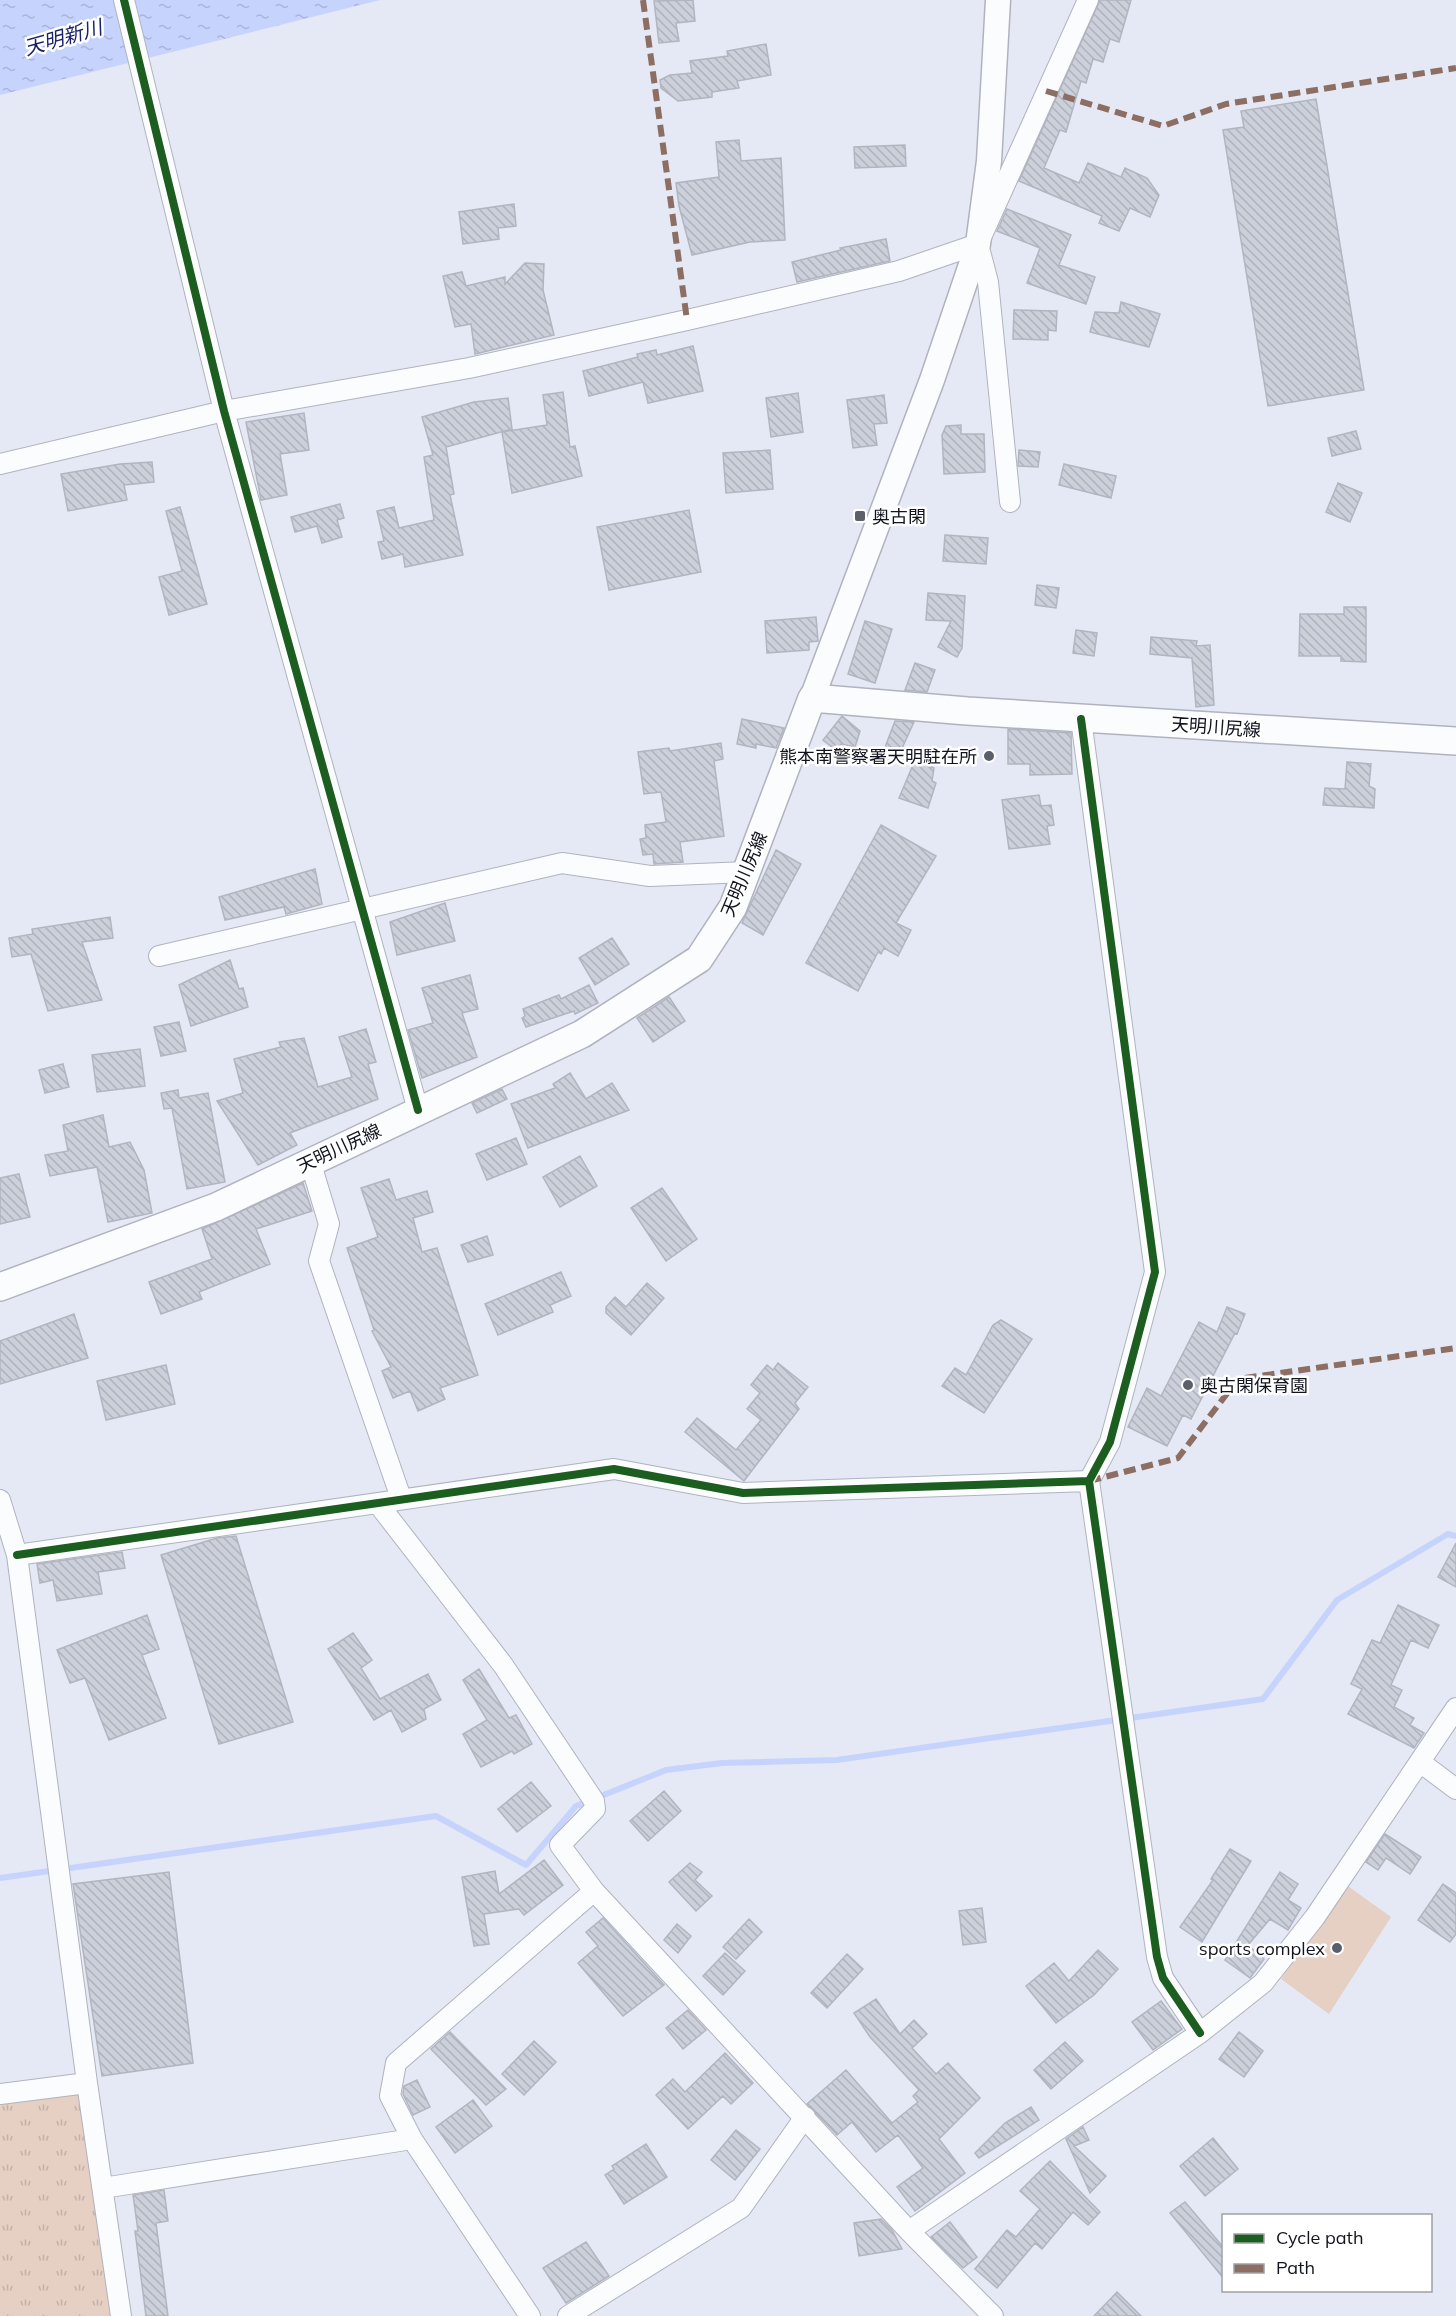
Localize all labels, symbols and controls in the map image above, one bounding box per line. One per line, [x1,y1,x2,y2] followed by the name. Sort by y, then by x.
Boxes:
[21,13,107,60] water label: 天明新川
[872,505,926,528] place label: 奥古閑
[853,509,867,523] marker: 奥古閑
[1170,712,1262,742] street label: 天明川尻線
[779,745,977,768] place label: 熊本南警察署天明駐在所
[982,749,996,763] marker: 熊本南警察署天明駐在所
[716,828,772,920] street label: 天明川尻線
[293,1119,385,1177] street label: 天明川尻線
[1200,1374,1308,1397] place label: 奥古閑保育園
[1181,1378,1195,1392] marker: 奥古閑保育園
[1199,1937,1325,1960] place label: sports complex
[1330,1941,1344,1955] marker: sports complex
[1222,2214,1432,2292] legend
[1276,2226,1363,2249] text: Cycle path
[1276,2256,1315,2279] text: Path

